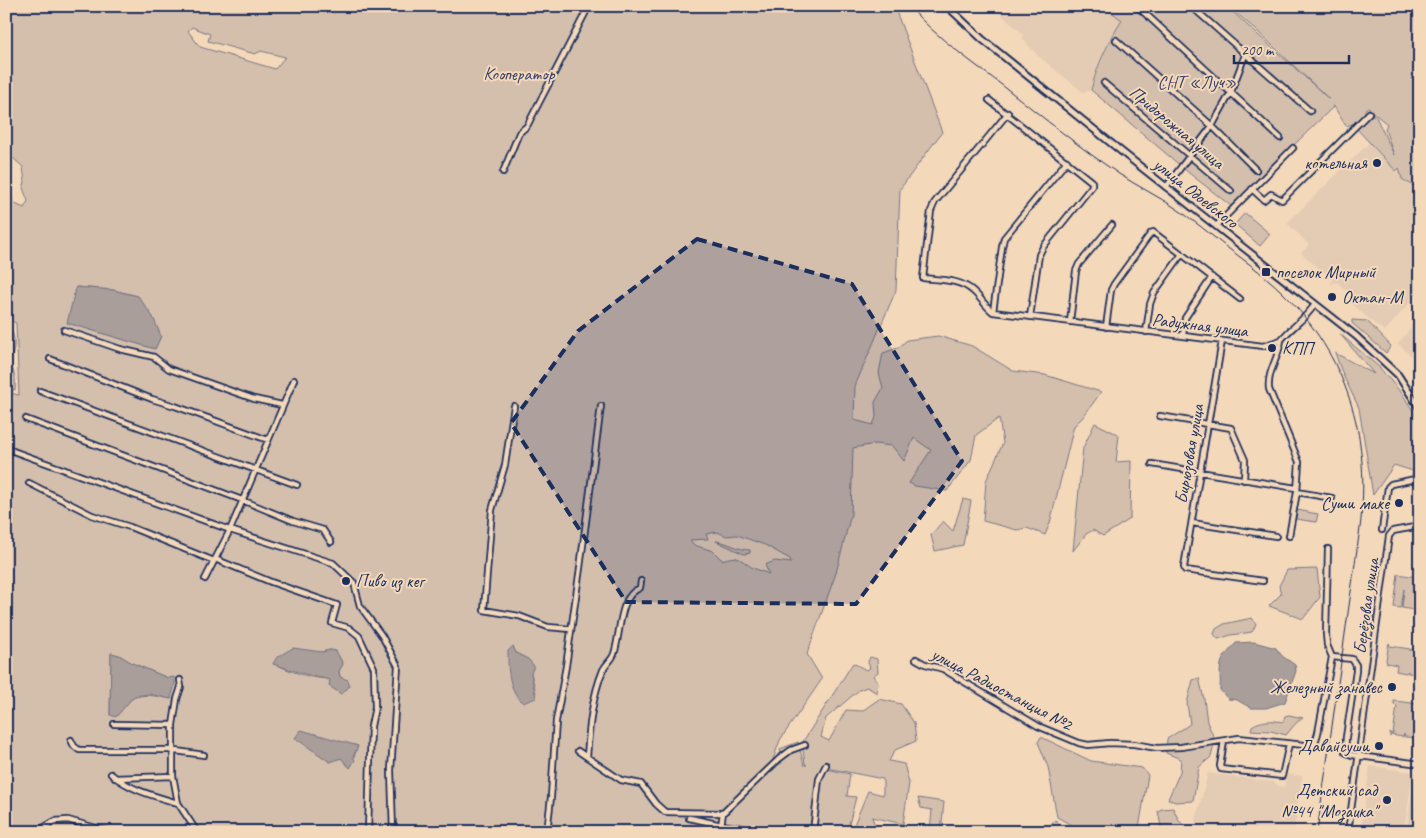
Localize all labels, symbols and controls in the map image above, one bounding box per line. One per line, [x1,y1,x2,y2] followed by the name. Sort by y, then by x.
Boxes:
[1234,32,1348,64] scale bar
[1241,41,1275,60] text: 200 m
[483,63,556,85] park label: Кооператор
[1158,71,1237,93] park label: СНТ «Луч»
[1125,81,1230,174] street label: Придорожная улица
[1148,152,1244,234] street label: улица Одоевского
[1304,152,1368,174] place label: котельная
[1371,157,1383,169] marker: котельная
[1276,261,1377,283] place label: поселок Мирный
[1260,266,1272,278] marker: поселок Мирный
[1342,286,1405,308] place label: Октан-М
[1326,291,1338,303] marker: Октан-М
[1151,308,1250,342] street label: Радужная улица
[1282,337,1316,359] place label: КПП
[1266,342,1278,354] marker: КПП
[1169,401,1210,505] street label: Бирюзовая улица
[1321,492,1390,514] place label: Суши маке
[1393,497,1405,509] marker: Суши маке
[1348,555,1385,655] street label: Берёзовая улица
[356,570,426,593] place label: Пиво из кег
[340,575,352,587] marker: Пиво из кег
[927,642,1078,736] street label: улица Радиостанция №2
[1270,676,1384,699] place label: Железный занавес
[1386,681,1398,693] marker: Железный занавес
[1298,735,1370,757] place label: Давайсуши
[1373,740,1385,752] marker: Давайсуши
[1281,779,1381,823] place label: Детский сад №44 "Мозаика"
[1381,794,1393,806] marker: Детский сад №44 "Мозаика"

